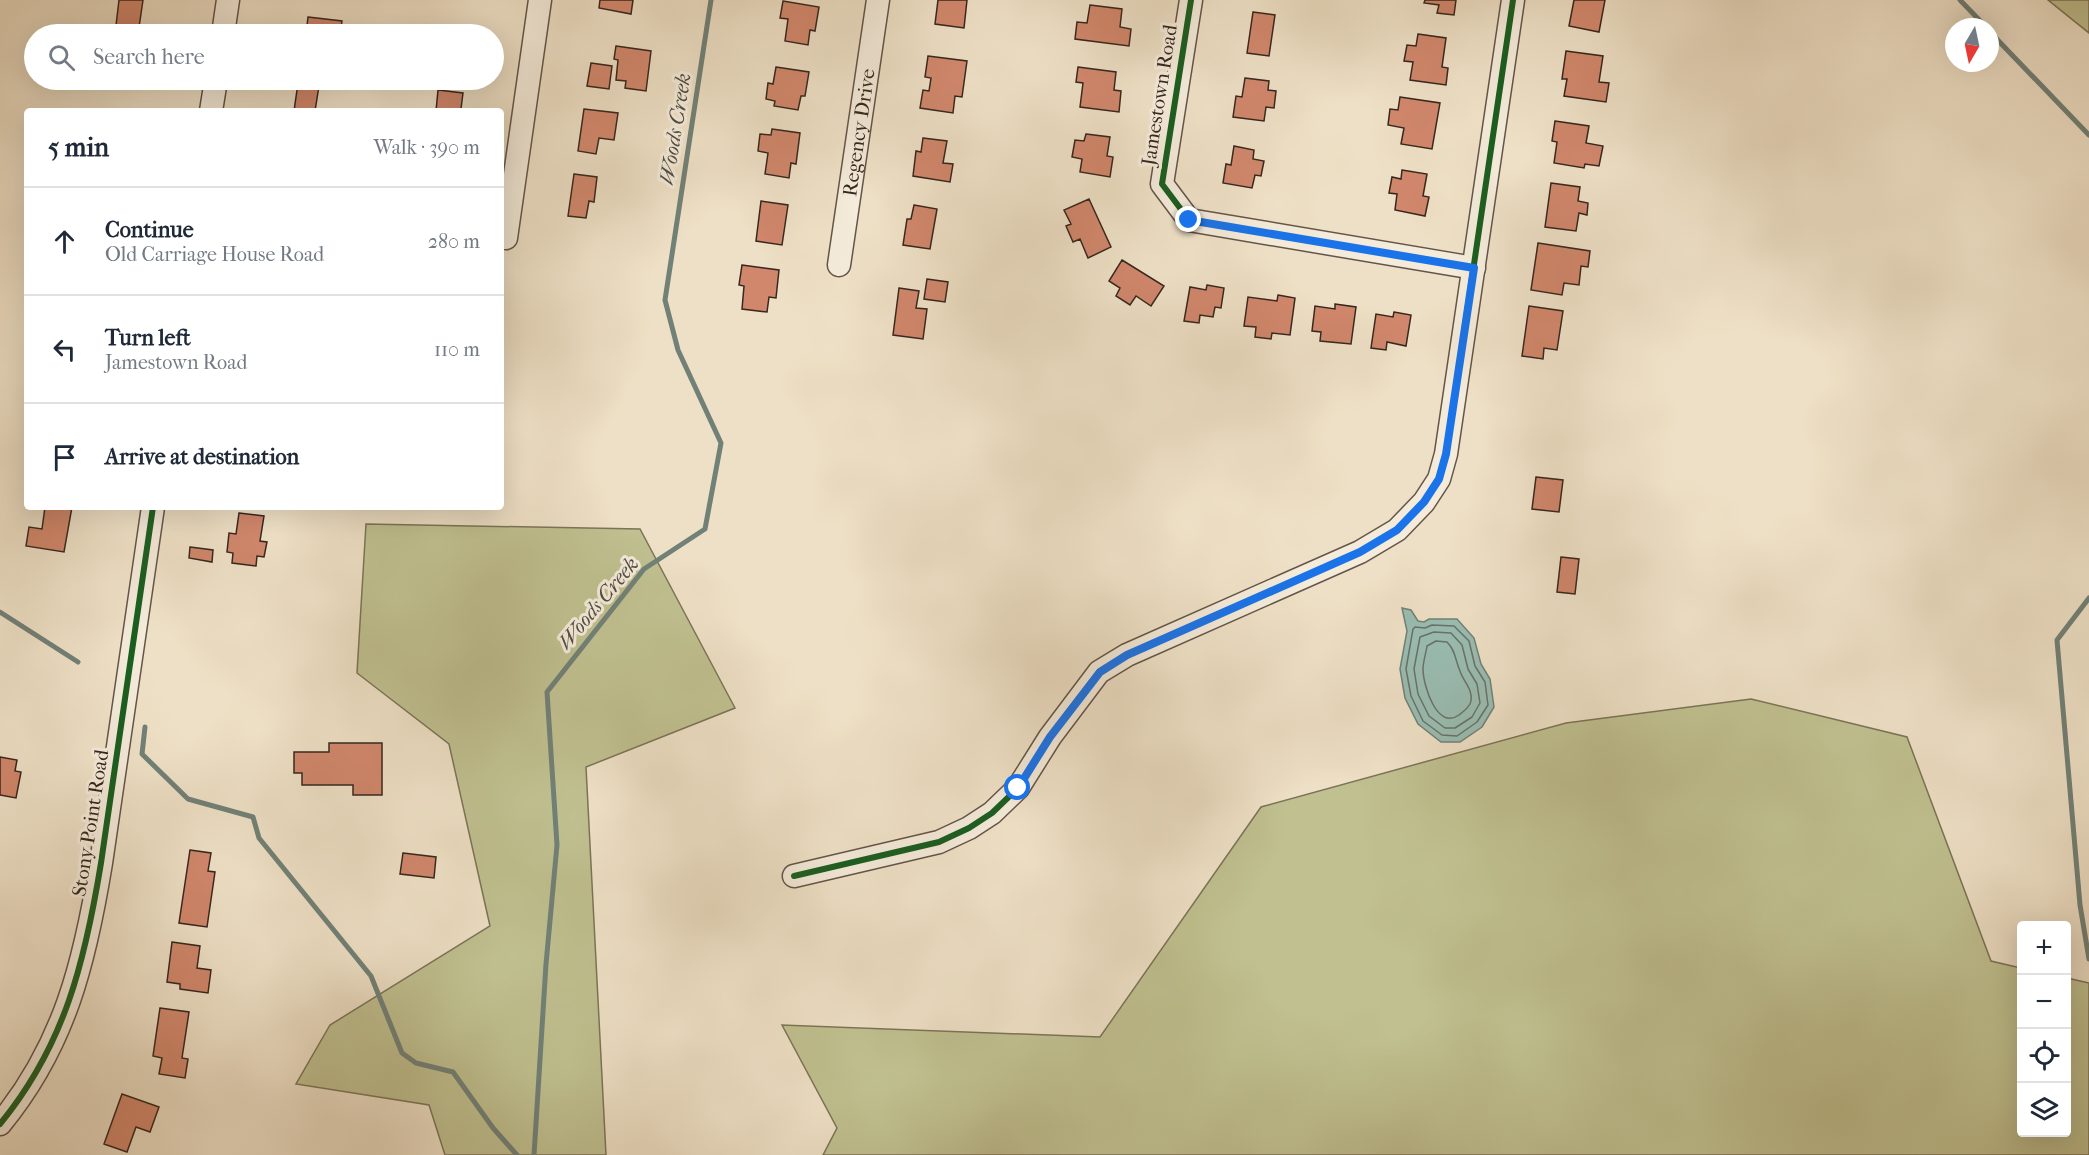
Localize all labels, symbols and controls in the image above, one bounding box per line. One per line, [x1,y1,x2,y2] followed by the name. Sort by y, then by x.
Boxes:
[1945,18,1999,72] north arrow
[1137,22,1182,169] street label: Jamestown Road
[24,24,504,90] search box
[45,41,78,74] icon: search
[93,44,205,70] text: Search here
[838,67,880,198] street label: Regency Drive
[654,72,696,186] water label: Woods Creek
[48,132,109,163] text: 5 min
[373,136,480,159] text: Walk · 390 m
[1175,206,1201,232] route end
[105,217,194,243] text: Continue
[48,225,81,258] icon: ahead
[428,230,480,253] text: 280 m
[105,243,324,266] text: Old Carriage House Road
[105,325,191,351] text: Turn left
[48,333,81,366] icon: left
[434,338,480,361] text: 110 m
[105,351,247,374] text: Jamestown Road
[48,441,81,474] icon: arrive
[105,444,299,470] text: Arrive at destination
[553,552,643,654] water label: Woods Creek
[68,747,114,898] street label: Stony Point Road
[1004,774,1030,800] route start
[2017,921,2071,1137] map controls
[2017,921,2071,975] button: +
[2017,975,2071,1029] button: −
[2017,1029,2071,1083] button: locate
[2017,1083,2071,1137] button: layers

